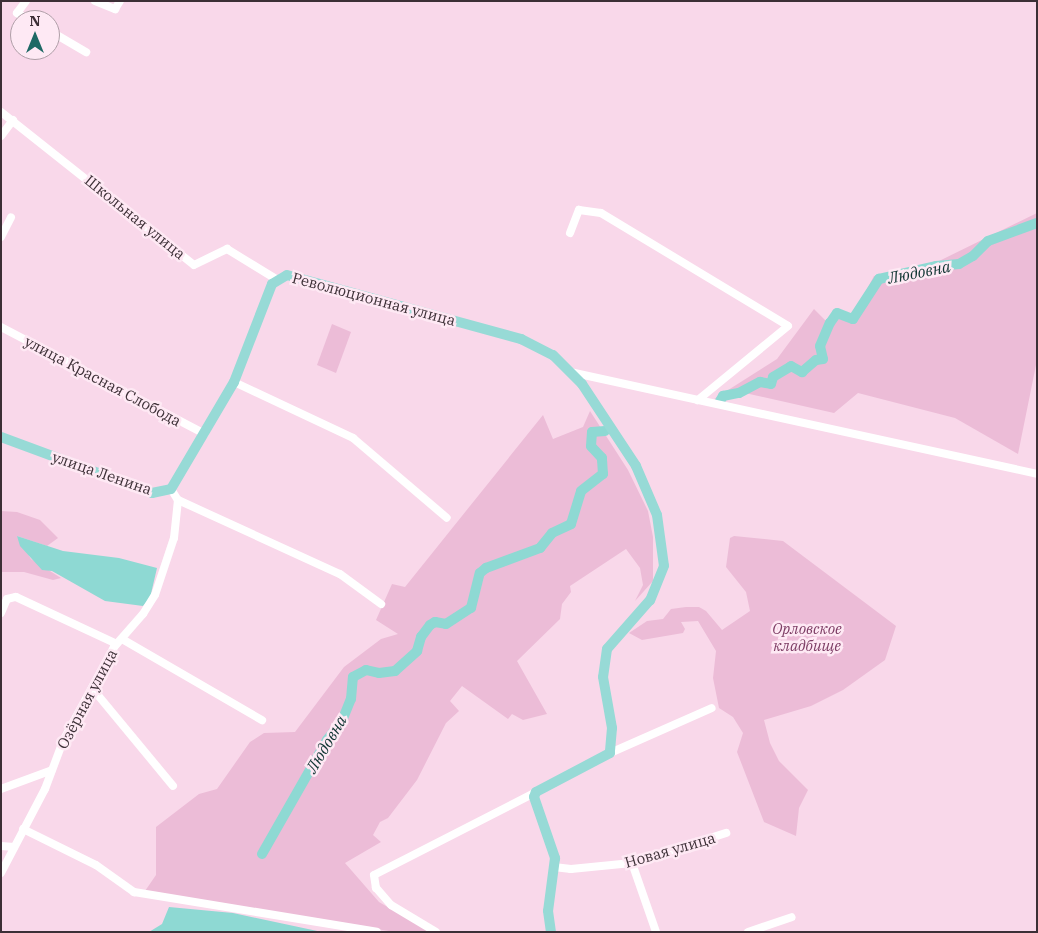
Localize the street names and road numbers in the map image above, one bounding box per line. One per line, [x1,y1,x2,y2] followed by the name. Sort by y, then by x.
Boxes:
[81,171,189,263] street label: Школьная улица
[290,269,458,329] street label: Революционная улица
[22,332,184,430] street label: улица Красная Слобода
[50,448,154,498] street label: улица Ленина
[53,646,121,752] street label: Озёрная улица
[623,828,717,872] street label: Новая улица

